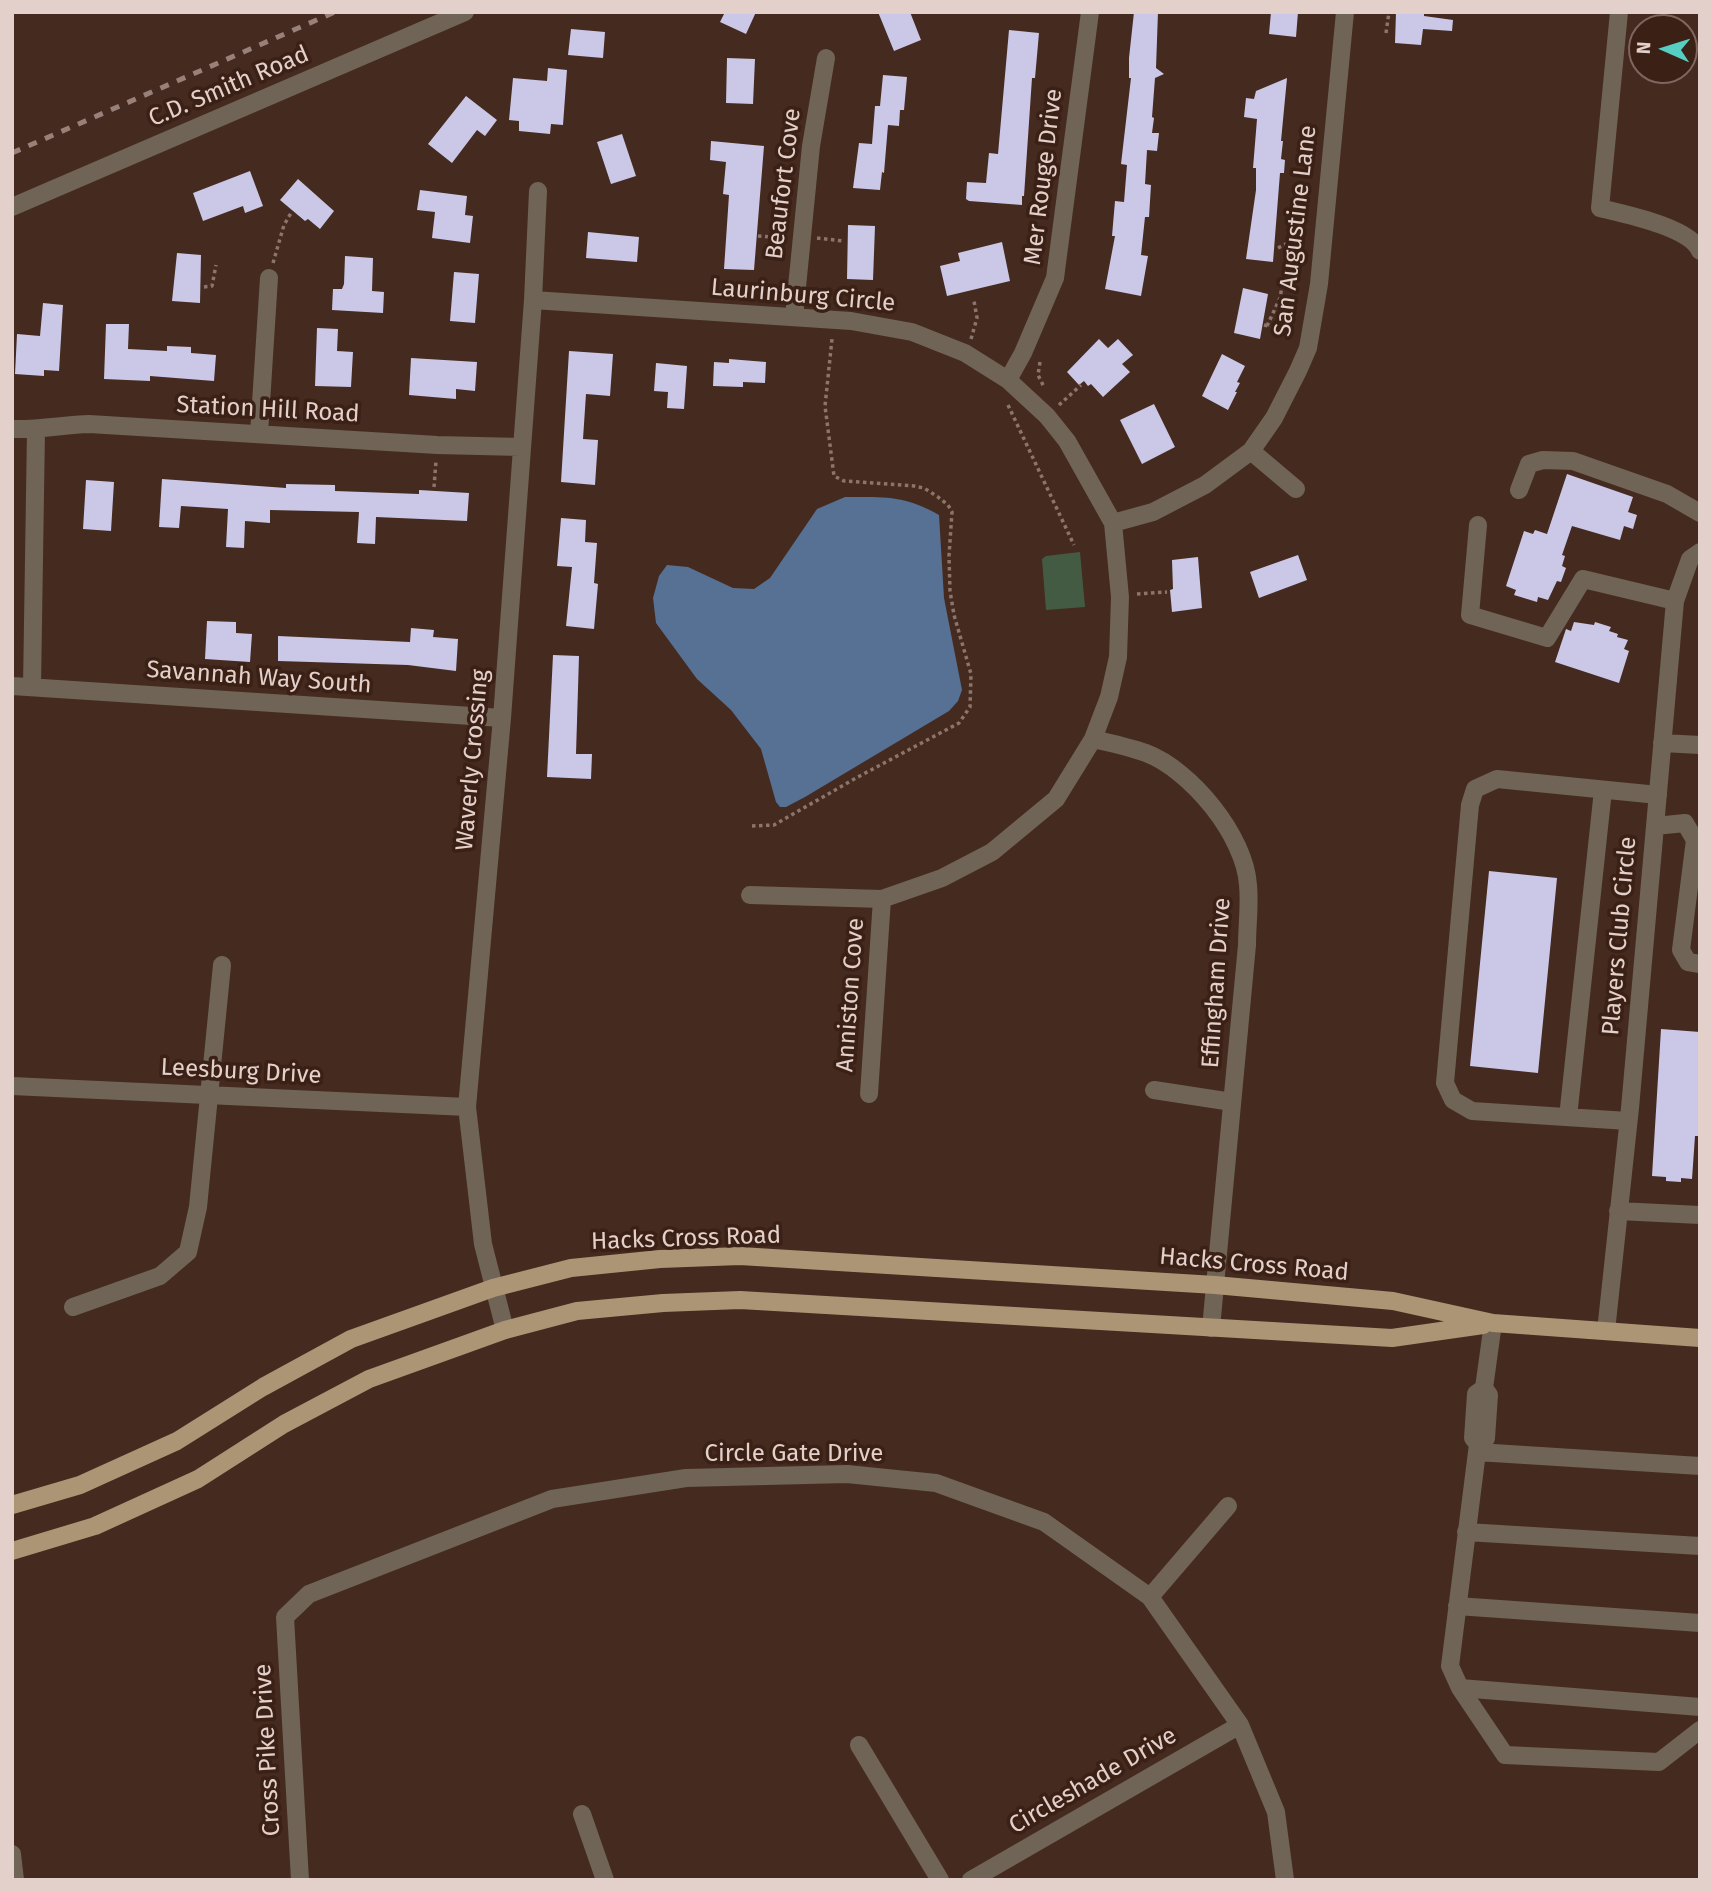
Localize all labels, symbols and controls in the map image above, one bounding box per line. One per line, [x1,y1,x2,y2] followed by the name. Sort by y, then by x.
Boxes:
[1628,14,1698,84] north arrow
[145,40,313,134] street label: C.D. Smith Road
[1632,41,1655,55] text: N
[1019,87,1069,267] street label: Mer Rouge Drive
[760,107,808,261] street label: Beaufort Cove
[1269,124,1323,338] street label: San Augustine Lane
[710,274,896,318] street label: Laurinburg Circle
[176,391,360,429] street label: Station Hill Road
[145,656,373,700] street label: Savannah Way South
[451,668,495,852] street label: Waverly Crossing
[1597,835,1643,1037] street label: Players Club Circle
[1197,897,1237,1069] street label: Effingham Drive
[831,917,871,1073] street label: Anniston Cove
[160,1053,322,1091] street label: Leesburg Drive
[591,1221,781,1257] street label: Hacks Cross Road
[1158,1242,1350,1288] street label: Hacks Cross Road
[705,1440,883,1468] street label: Circle Gate Drive
[249,1663,287,1837] street label: Cross Pike Drive
[1004,1721,1182,1841] street label: Circleshade Drive

